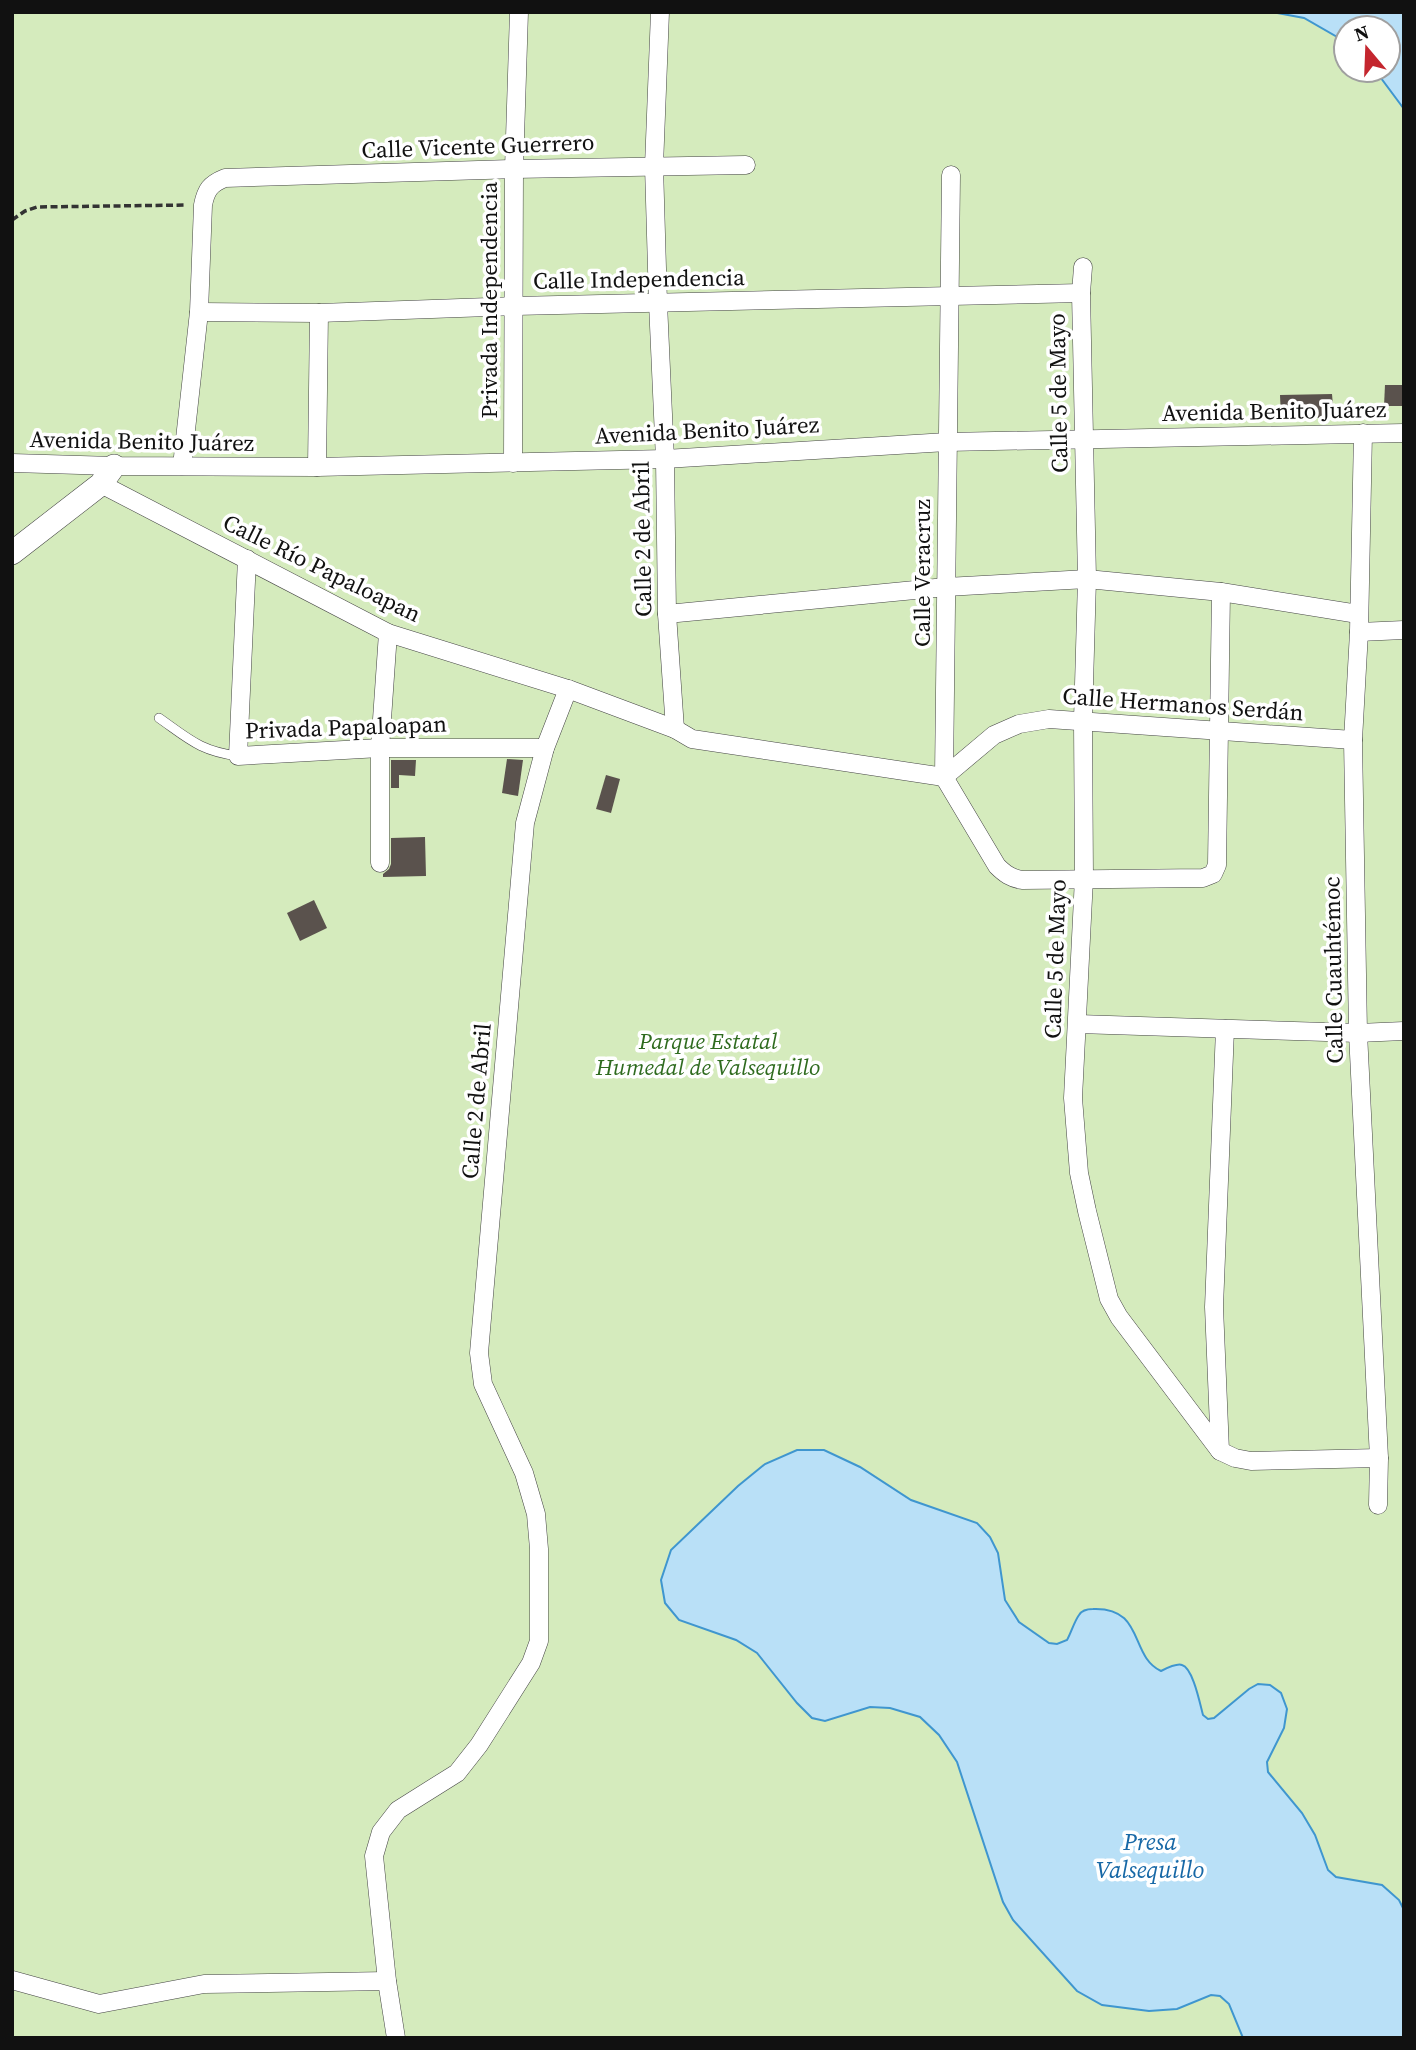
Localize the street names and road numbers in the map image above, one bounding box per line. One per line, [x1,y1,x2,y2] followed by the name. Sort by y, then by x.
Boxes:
[361,126,595,166] street label: Calle Vicente Guerrero
[473,181,505,418] street label: Privada Independencia
[533,261,745,297] street label: Calle Independencia
[1041,313,1075,473] street label: Calle 5 de Mayo
[1161,393,1387,429] street label: Avenida Benito Juárez
[594,408,820,452] street label: Avenida Benito Juárez
[29,423,255,459] street label: Avenida Benito Juárez
[625,461,659,617] street label: Calle 2 de Abril
[906,499,938,647] street label: Calle Veracruz
[218,506,426,630] street label: Calle Río Papaloapan
[1061,680,1305,728] street label: Calle Hermanos Serdán
[245,707,448,747] street label: Privada Papaloapan
[1315,876,1351,1064] street label: Calle Cuauhtémoc
[1036,879,1074,1039] street label: Calle 5 de Mayo
[453,1022,499,1180] street label: Calle 2 de Abril

